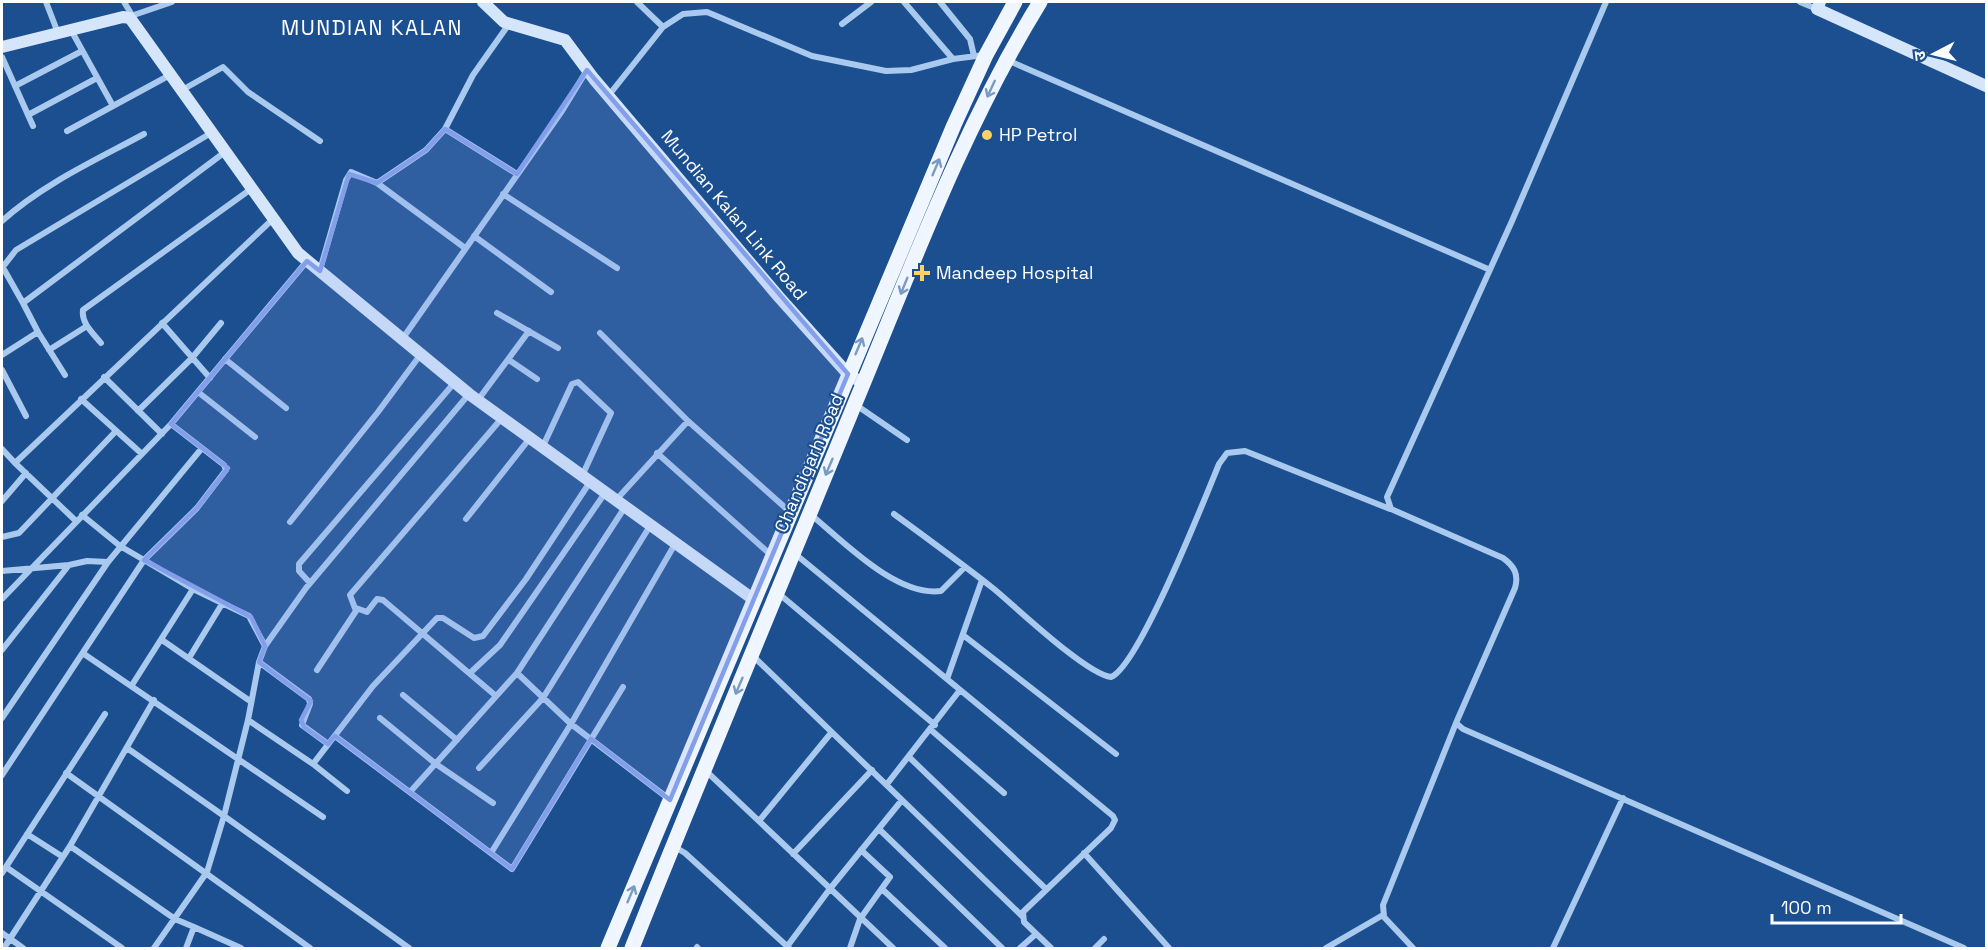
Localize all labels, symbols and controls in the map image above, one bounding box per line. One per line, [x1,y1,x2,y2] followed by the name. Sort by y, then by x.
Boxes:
[281,14,463,41] district label: MUNDIAN KALAN
[1904,24,1964,84] north arrow
[1909,49,1931,62] text: उ
[985,79,996,97] one-way arrow
[999,123,1077,146] place label: HP Petrol
[656,125,812,304] street label: Mundian Kalan Link Road
[980,128,994,142] marker: HP Petrol
[931,158,942,177] one-way arrow
[936,261,1093,284] place label: Mandeep Hospital
[913,264,931,282] marker: Mandeep Hospital
[898,277,909,295] one-way arrow
[854,338,866,356] one-way arrow
[769,390,848,536] street label: Chandigarh Road
[823,457,834,475] one-way arrow
[733,676,744,694] one-way arrow
[626,886,637,904] one-way arrow
[1772,887,1901,925] scale bar
[1781,896,1832,919] text: 100 m

